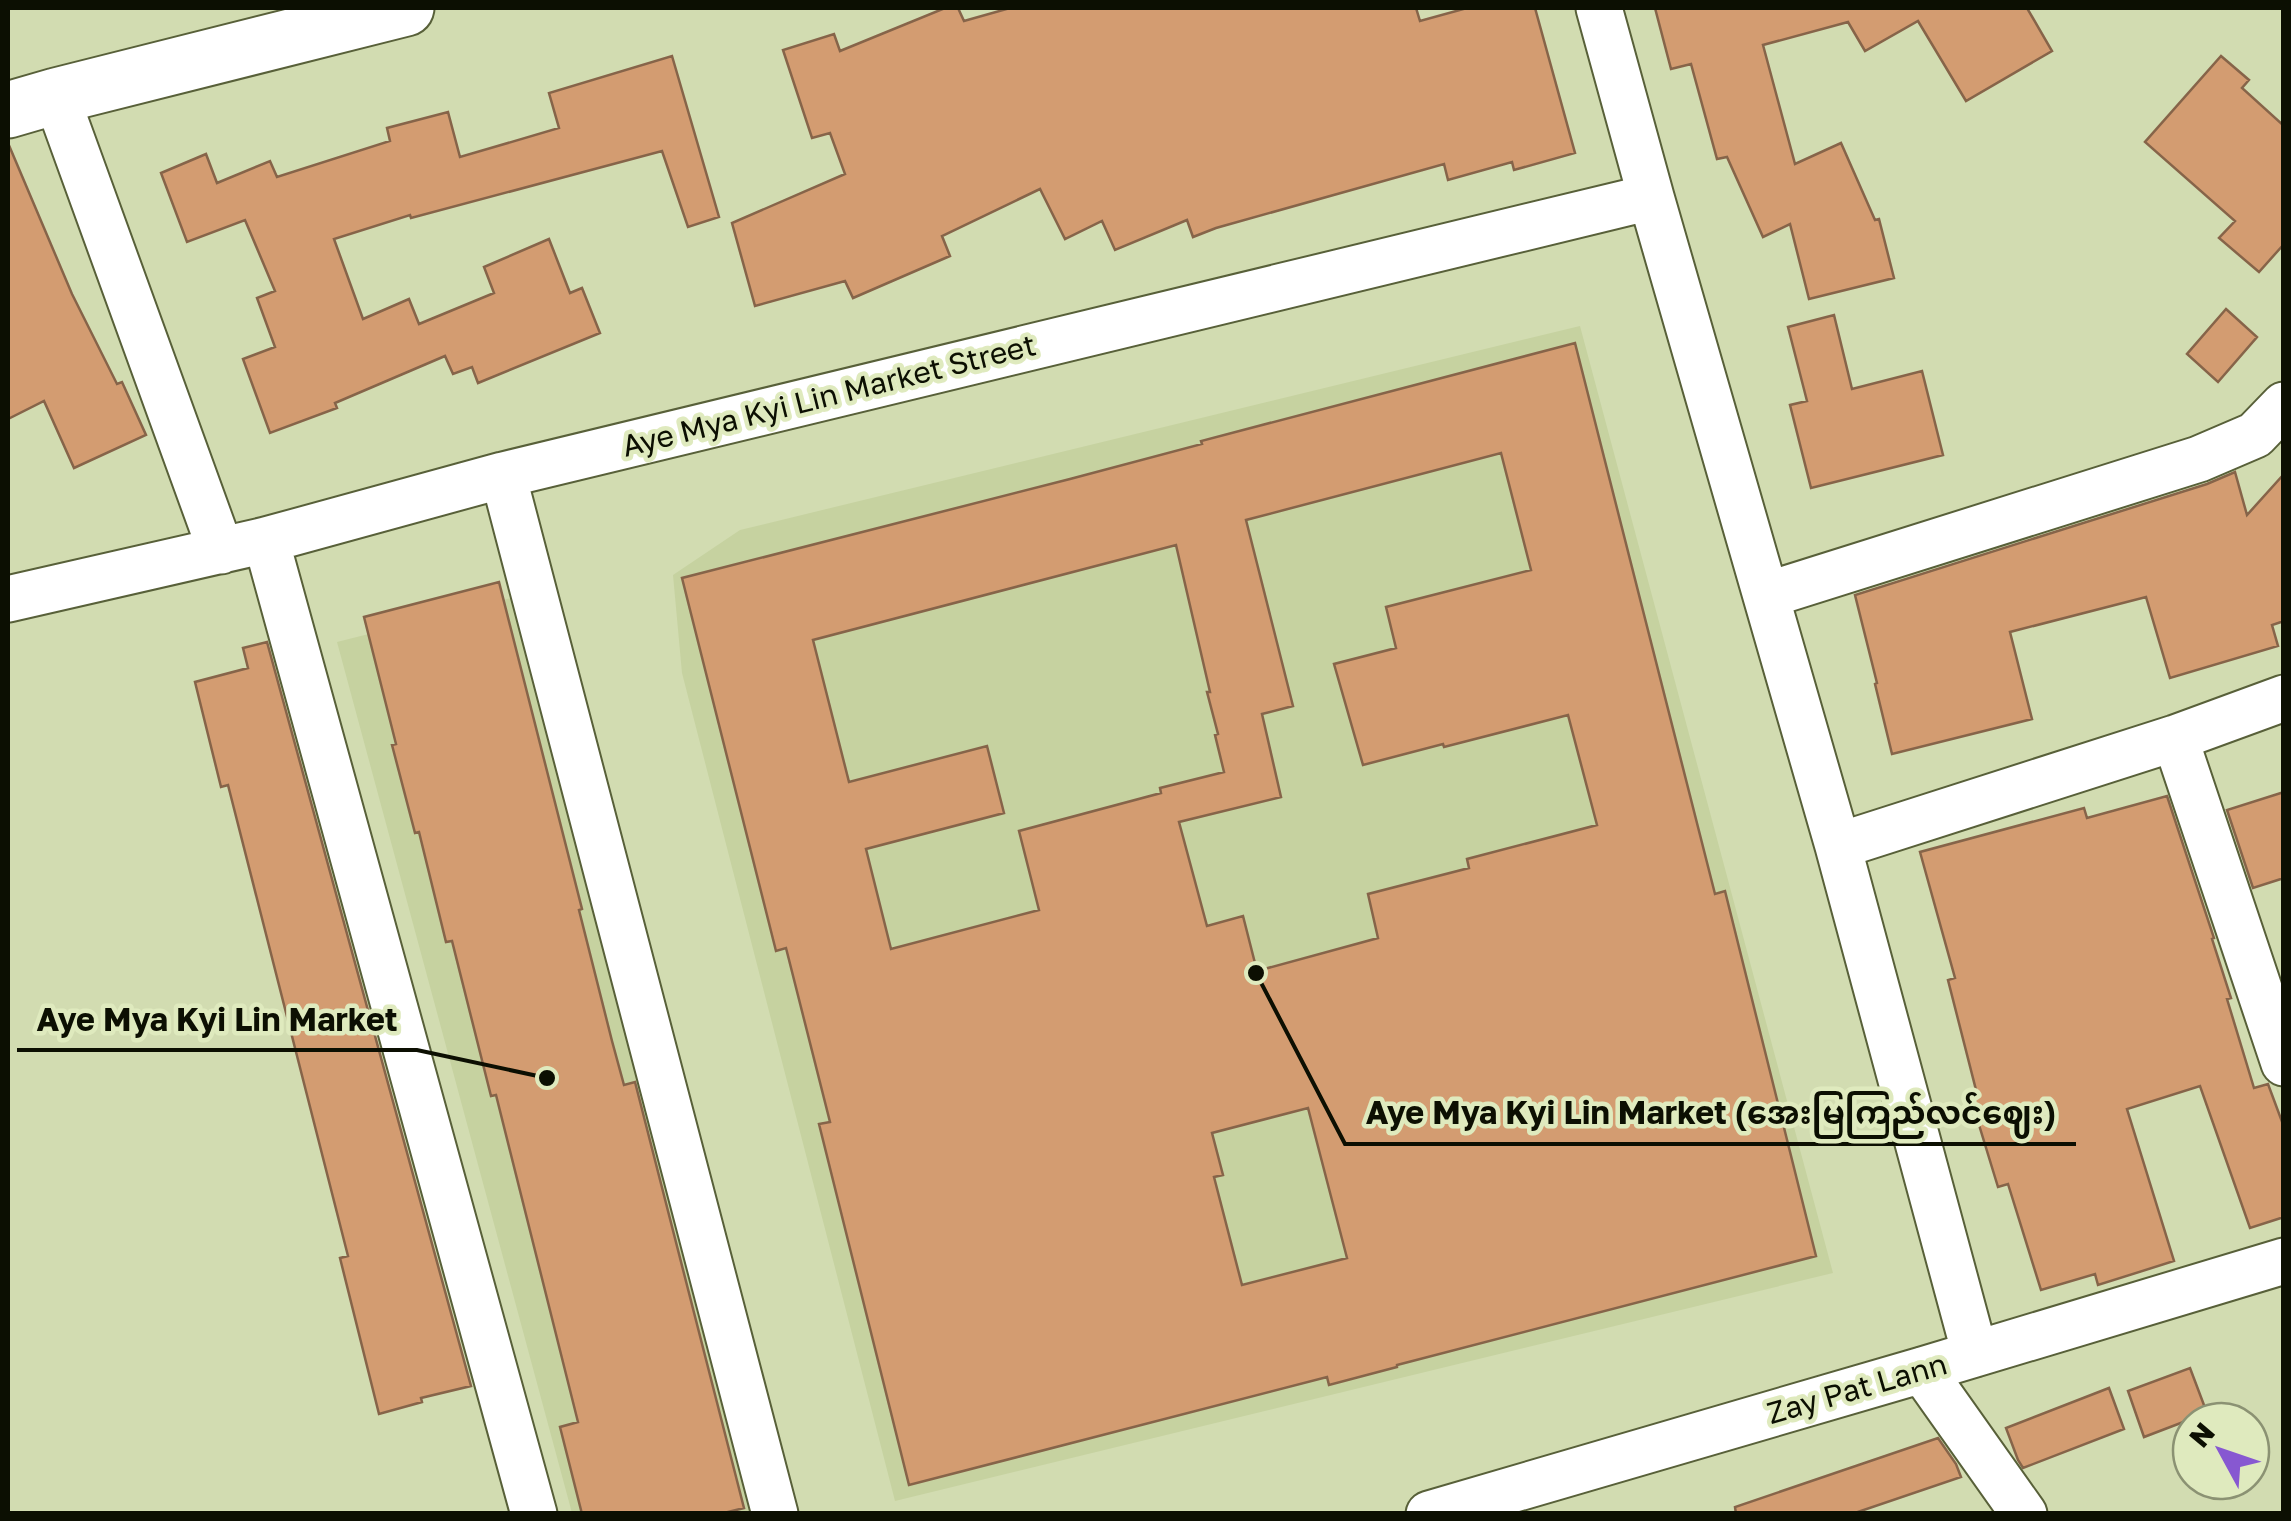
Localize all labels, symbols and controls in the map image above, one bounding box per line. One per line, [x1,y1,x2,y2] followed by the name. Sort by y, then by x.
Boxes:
[618,326,1039,464] street label: Aye Mya Kyi Lin Market Street
[17,988,417,1050] callout: Aye Mya Kyi Lin Market
[37,1000,397,1038] text: Aye Mya Kyi Lin Market
[1345,1082,2076,1144] callout: Aye Mya Kyi Lin Market (အေးမြကြည်လင်ဈေး)
[1366,1091,2056,1139] text: Aye Mya Kyi Lin Market (အေးမြကြည်လင်ဈေး)
[1763,1345,1951,1431] street label: Zay Pat Lann
[2171,1401,2271,1501] north arrow
[2182,1416,2221,1453] text: N

